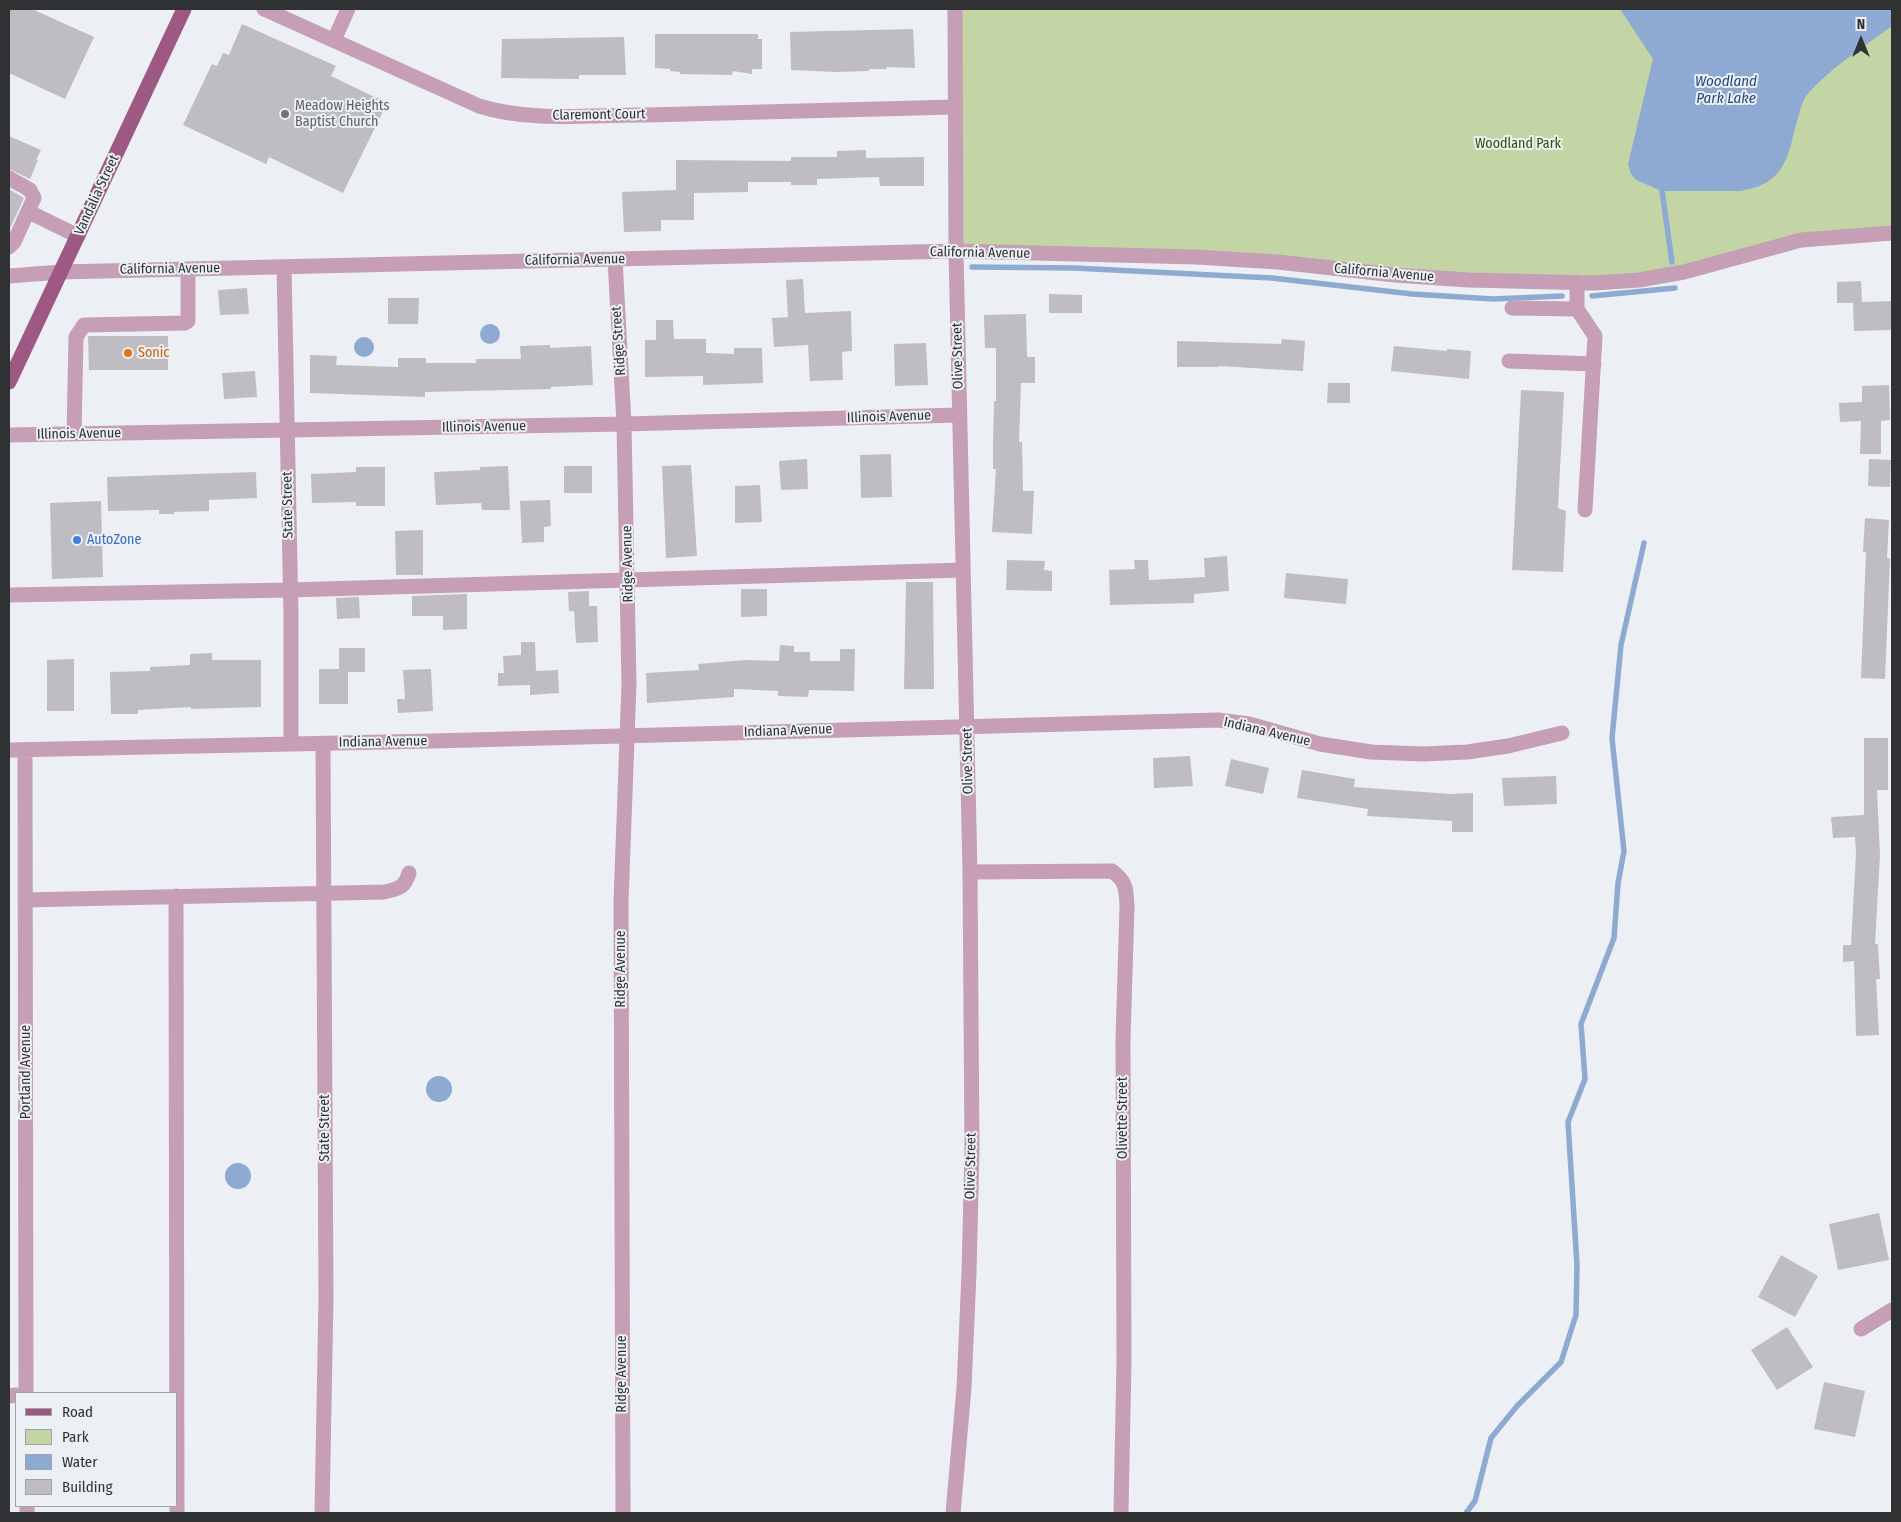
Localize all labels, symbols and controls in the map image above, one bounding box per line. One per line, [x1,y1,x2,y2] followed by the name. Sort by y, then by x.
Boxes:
[1836,15,1886,65] north arrow
[1857,16,1865,33] text: N
[1695,73,1757,108] water label: Woodland Park Lake
[295,98,389,130] place label: Meadow Heights Baptist Church
[552,106,646,124] street label: Claremont Court
[279,108,291,120] marker: Meadow Heights Baptist Church
[1475,136,1561,152] park label: Woodland Park
[71,152,123,238] street label: Vandalia Street
[930,244,1030,262] street label: California Avenue
[525,251,625,269] street label: California Avenue
[120,260,220,278] street label: California Avenue
[1333,260,1435,286] street label: California Avenue
[608,306,630,376] street label: Ridge Street
[949,322,967,390] street label: Olive Street
[138,345,169,361] place label: Sonic
[122,347,134,359] marker: Sonic
[847,407,931,427] street label: Illinois Avenue
[442,418,526,436] street label: Illinois Avenue
[37,425,121,443] street label: Illinois Avenue
[279,471,297,539] street label: State Street
[619,525,637,603] street label: Ridge Avenue
[87,532,141,548] place label: AutoZone
[71,534,83,546] marker: AutoZone
[1222,714,1312,750] street label: Indiana Avenue
[743,721,833,741] street label: Indiana Avenue
[959,727,977,795] street label: Olive Street
[339,733,427,751] street label: Indiana Avenue
[613,930,629,1008] street label: Ridge Avenue
[18,1025,34,1119] street label: Portland Avenue
[1115,1077,1131,1159] street label: Olivette Street
[317,1094,333,1162] street label: State Street
[962,1132,980,1200] street label: Olive Street
[614,1335,630,1413] street label: Ridge Avenue
[15,1392,178,1507] legend
[62,1403,93,1421] text: Road
[62,1428,89,1446] text: Park
[62,1453,97,1471] text: Water
[62,1478,113,1496] text: Building

